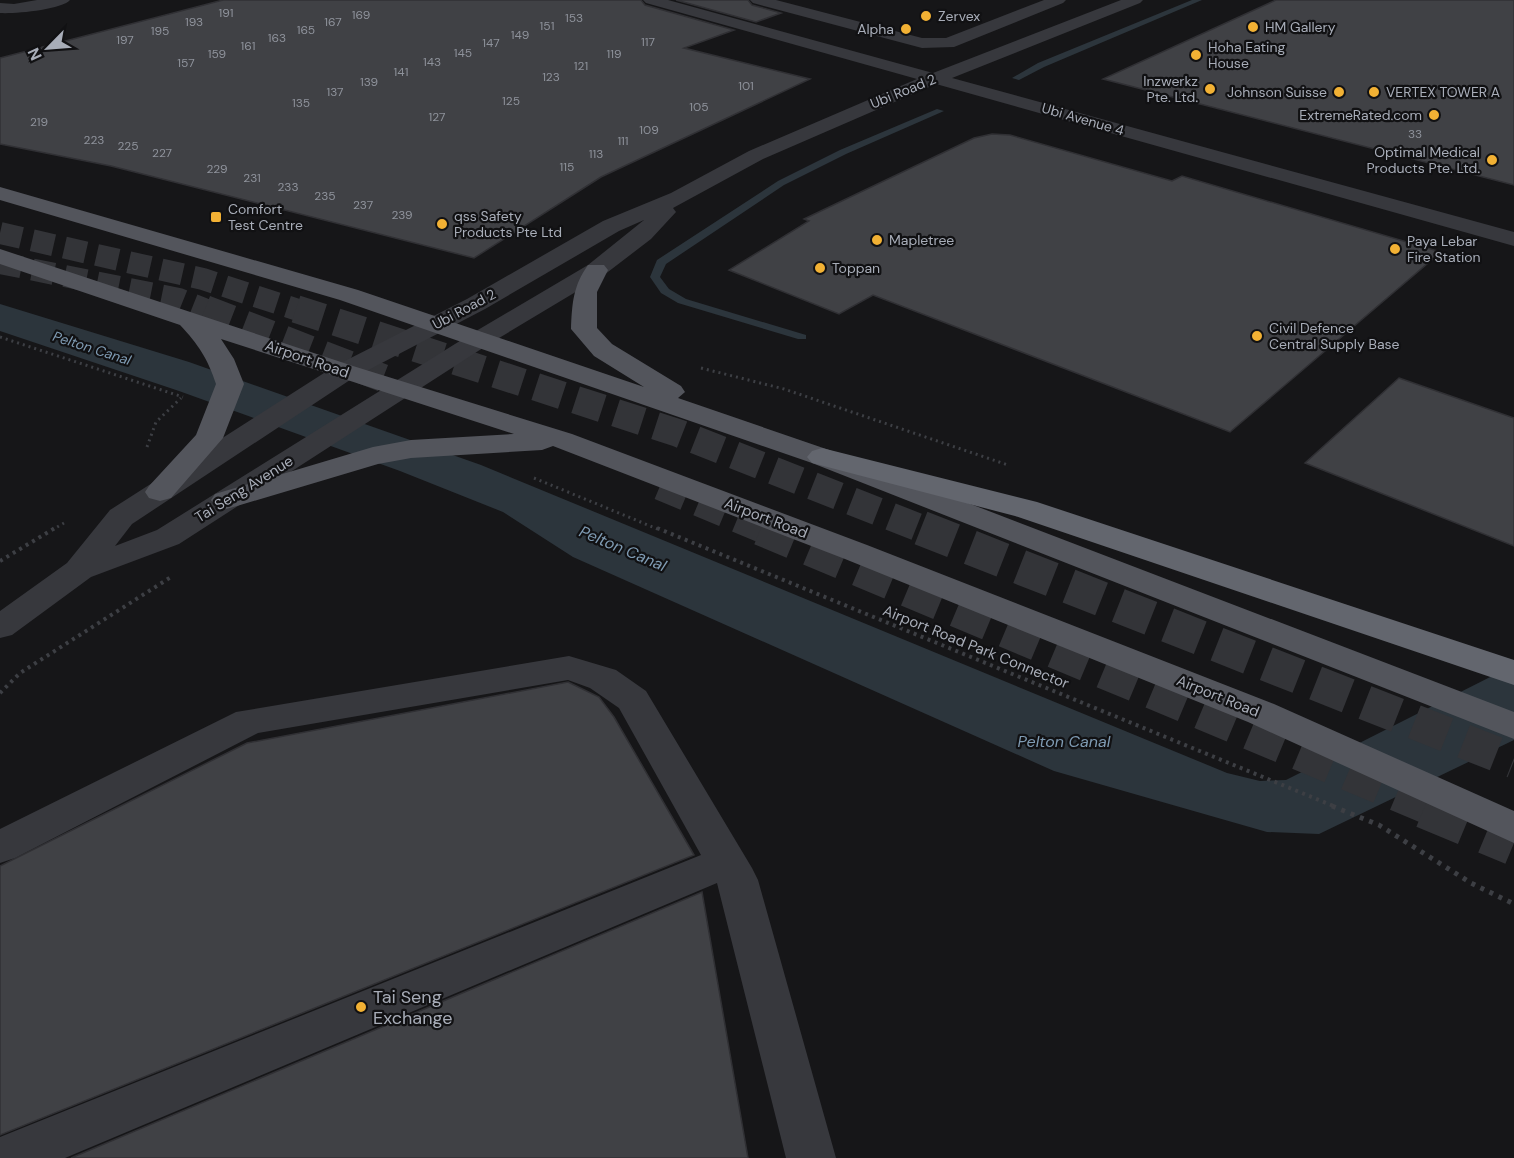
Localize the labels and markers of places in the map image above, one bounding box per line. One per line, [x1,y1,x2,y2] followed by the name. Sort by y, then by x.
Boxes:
[938,7,980,25] place label: Zervex
[919,9,933,23] marker: Zervex
[1265,18,1336,36] place label: HM Gallery
[857,20,894,38] place label: Alpha
[1246,20,1260,34] marker: HM Gallery
[899,22,913,36] marker: Alpha
[1208,38,1285,72] place label: Hoha Eating House
[1189,48,1203,62] marker: Hoha Eating House
[1143,72,1198,106] place label: Inzwerkz Pte. Ltd.
[1203,82,1217,96] marker: Inzwerkz Pte. Ltd.
[1227,83,1327,101] place label: Johnson Suisse
[1386,83,1500,101] place label: VERTEX TOWER A
[1332,85,1346,99] marker: Johnson Suisse
[1367,85,1381,99] marker: VERTEX TOWER A
[1299,106,1422,124] place label: ExtremeRated.com
[1427,108,1441,122] marker: ExtremeRated.com
[1366,143,1480,177] place label: Optimal Medical Products Pte. Ltd.
[1485,153,1499,167] marker: Optimal Medical Products Pte. Ltd.
[228,200,303,234] place label: Comfort Test Centre
[454,207,562,241] place label: qss Safety Products Pte Ltd
[209,210,223,224] marker: Comfort Test Centre
[435,217,449,231] marker: qss Safety Products Pte Ltd
[889,231,954,249] place label: Mapletree
[1407,232,1481,266] place label: Paya Lebar Fire Station
[870,233,884,247] marker: Mapletree
[1388,242,1402,256] marker: Paya Lebar Fire Station
[832,259,880,277] place label: Toppan
[813,261,827,275] marker: Toppan
[1269,319,1400,353] place label: Civil Defence Central Supply Base
[1250,329,1264,343] marker: Civil Defence Central Supply Base
[373,985,452,1030] place label: Tai Seng Exchange
[354,1000,368,1014] marker: Tai Seng Exchange

